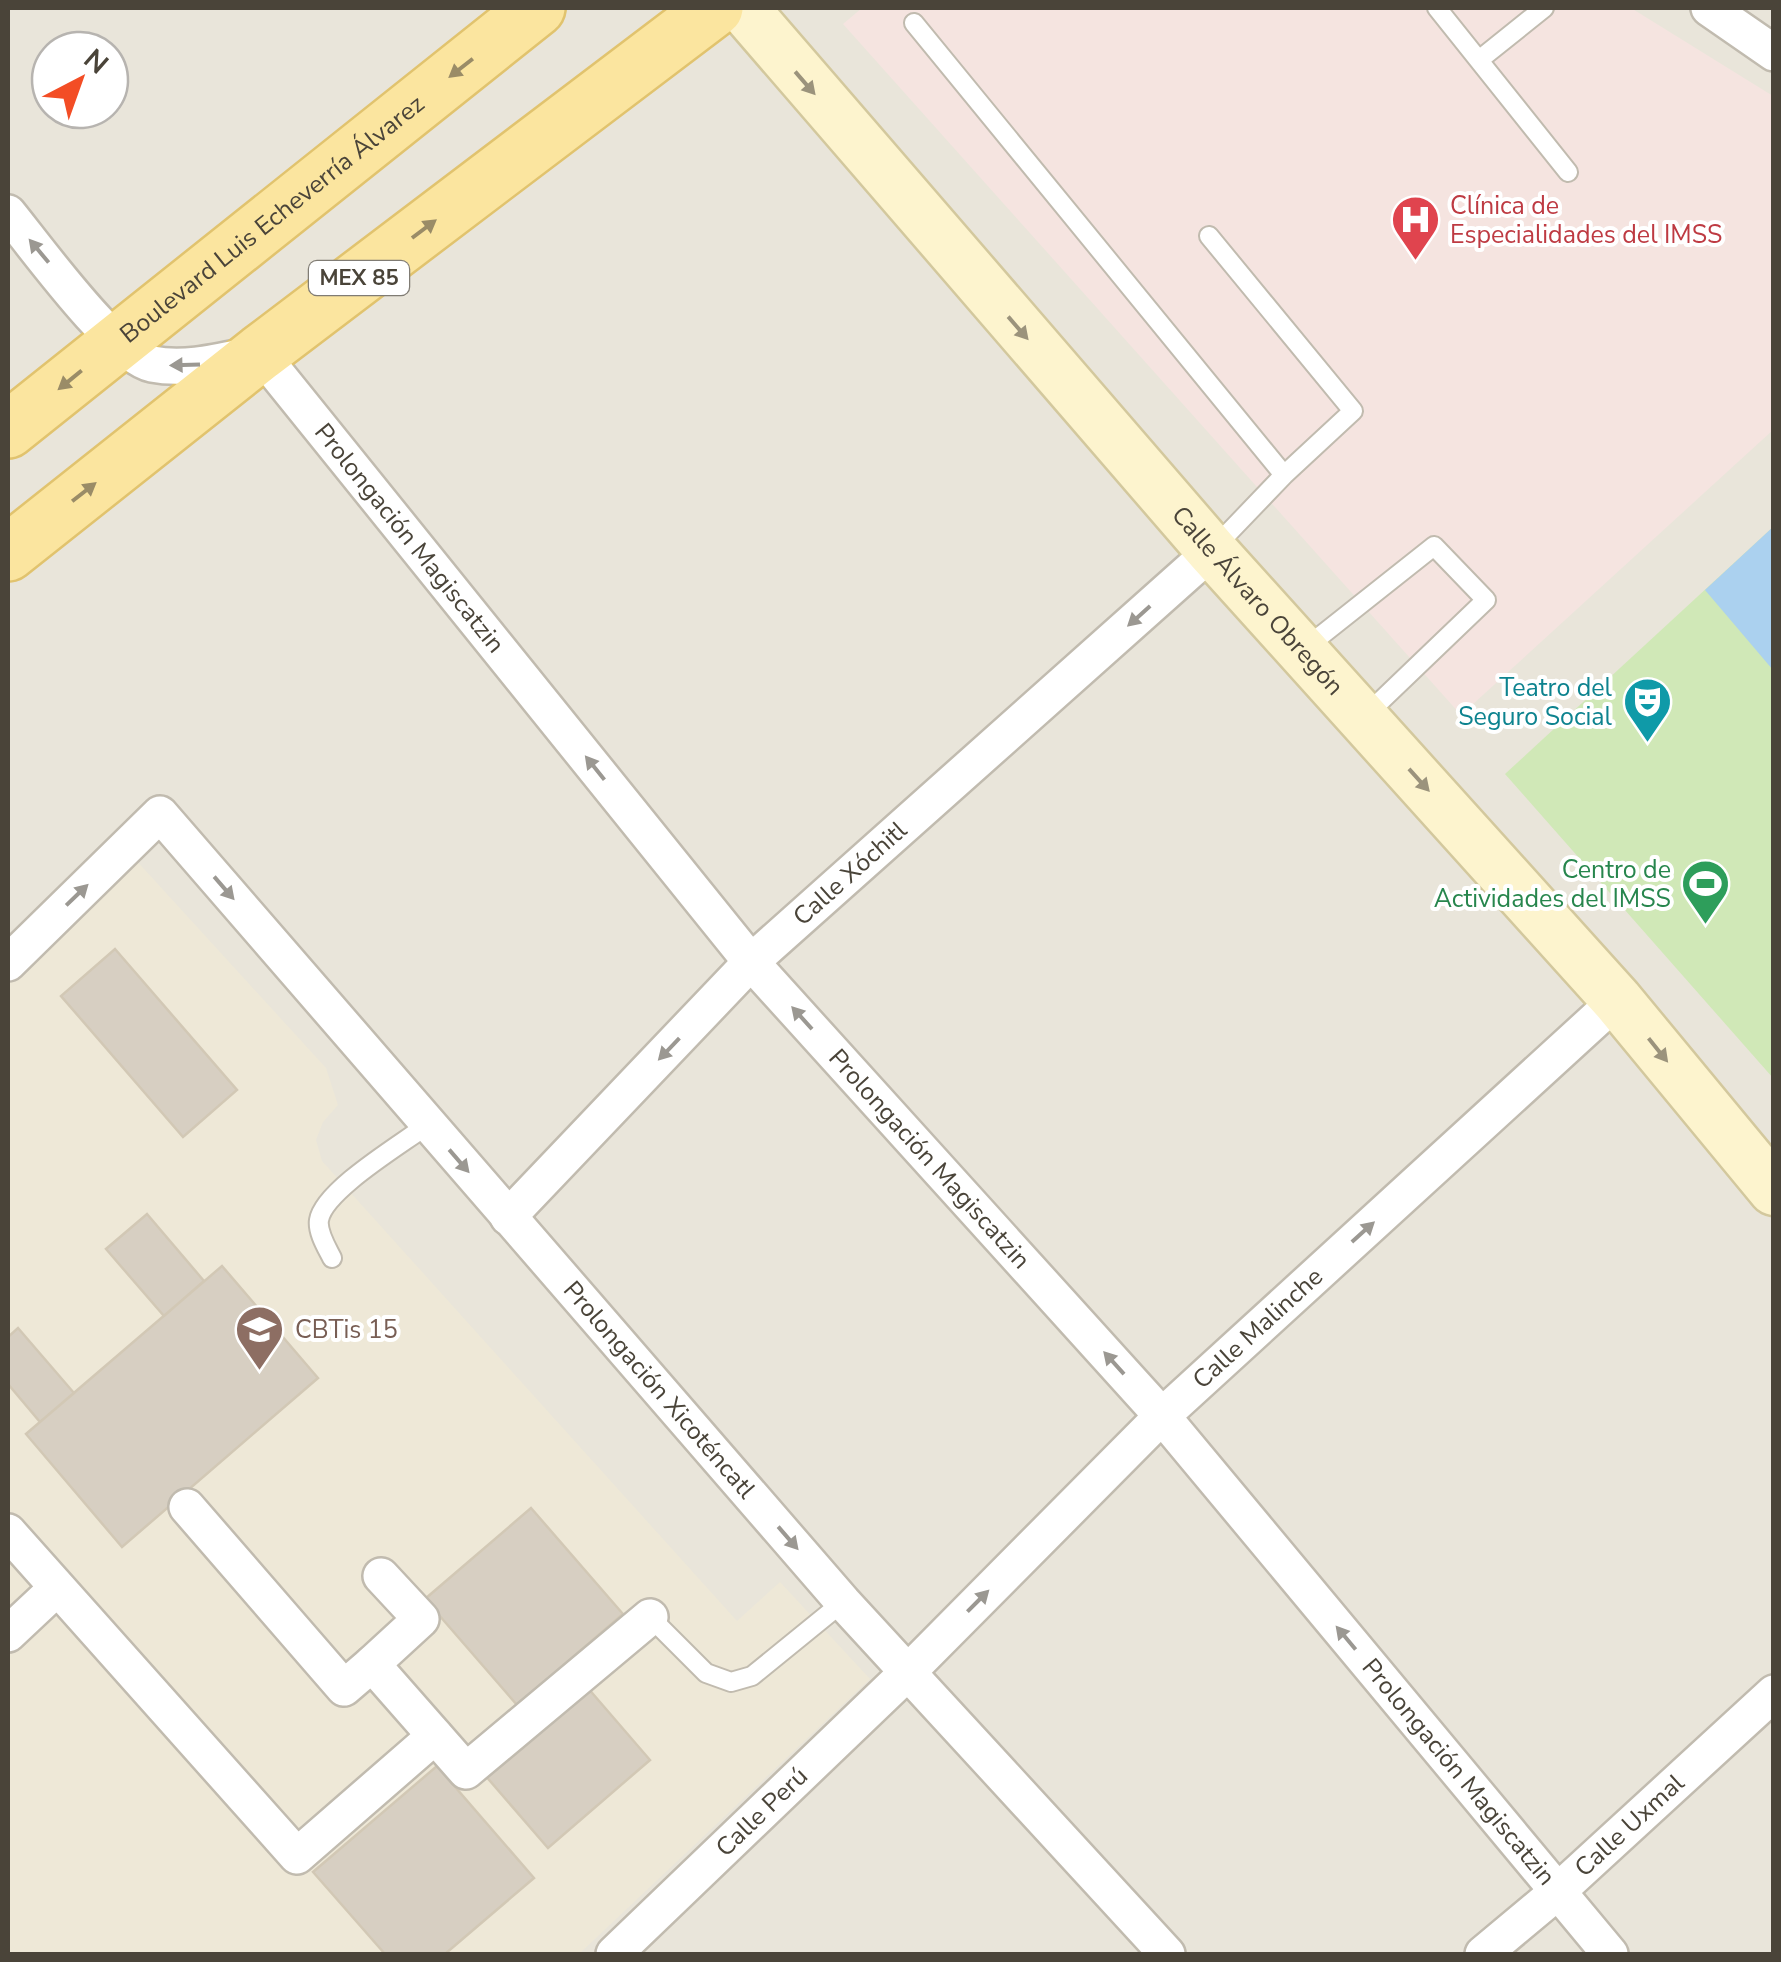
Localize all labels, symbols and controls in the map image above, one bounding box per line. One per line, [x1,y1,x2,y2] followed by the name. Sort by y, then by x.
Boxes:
[30,30,130,130] north arrow
[75,41,116,83] text: N
[448,57,474,78] one-way arrow
[793,70,815,95] one-way arrow
[113,87,431,351] street label: Boulevard Luis Echeverría Álvarez
[1450,189,1723,252] place label: Clínica de Especialidades del IMSS
[1389,194,1441,262] hospital icon: Clínica de Especialidades del IMSS
[411,219,437,239] one-way arrow
[29,238,50,263] one-way arrow
[309,261,409,295] road number: MEX 85
[1007,315,1029,340] one-way arrow
[169,357,200,373] one-way arrow
[57,369,82,390] one-way arrow
[306,416,512,660] street label: Prolongación Magiscatzin
[71,482,97,503] one-way arrow
[1164,499,1351,703] street label: Calle Álvaro Obregón
[1127,604,1152,626] one-way arrow
[1458,671,1613,734] place label: Teatro del Seguro Social
[1621,676,1673,744] theatre icon: Teatro del Seguro Social
[585,755,606,780] one-way arrow
[1408,767,1430,792] one-way arrow
[786,813,915,934] street label: Calle Xóchitl
[1434,853,1671,916] place label: Centro de Actividades del IMSS
[1680,858,1732,926] sports icon: Centro de Actividades del IMSS
[212,875,234,900] one-way arrow
[65,884,89,908] one-way arrow
[791,1006,814,1030] one-way arrow
[657,1037,680,1061] one-way arrow
[1647,1037,1668,1062] one-way arrow
[821,1042,1038,1276] street label: Prolongación Magiscatzin
[447,1149,470,1173] one-way arrow
[1351,1221,1375,1244] one-way arrow
[1185,1260,1330,1397] street label: Calle Malinche
[555,1274,763,1506] street label: Prolongación Xicoténcatl
[234,1304,286,1372] school or university icon: CBTis 15
[295,1313,398,1347] place label: CBTis 15
[1103,1351,1126,1375] one-way arrow
[776,1525,798,1550] one-way arrow
[966,1590,990,1613] one-way arrow
[1336,1626,1357,1651] one-way arrow
[1354,1651,1563,1893] street label: Prolongación Magiscatzin
[708,1760,815,1864] street label: Calle Perú
[1567,1766,1692,1885] street label: Calle Uxmal

